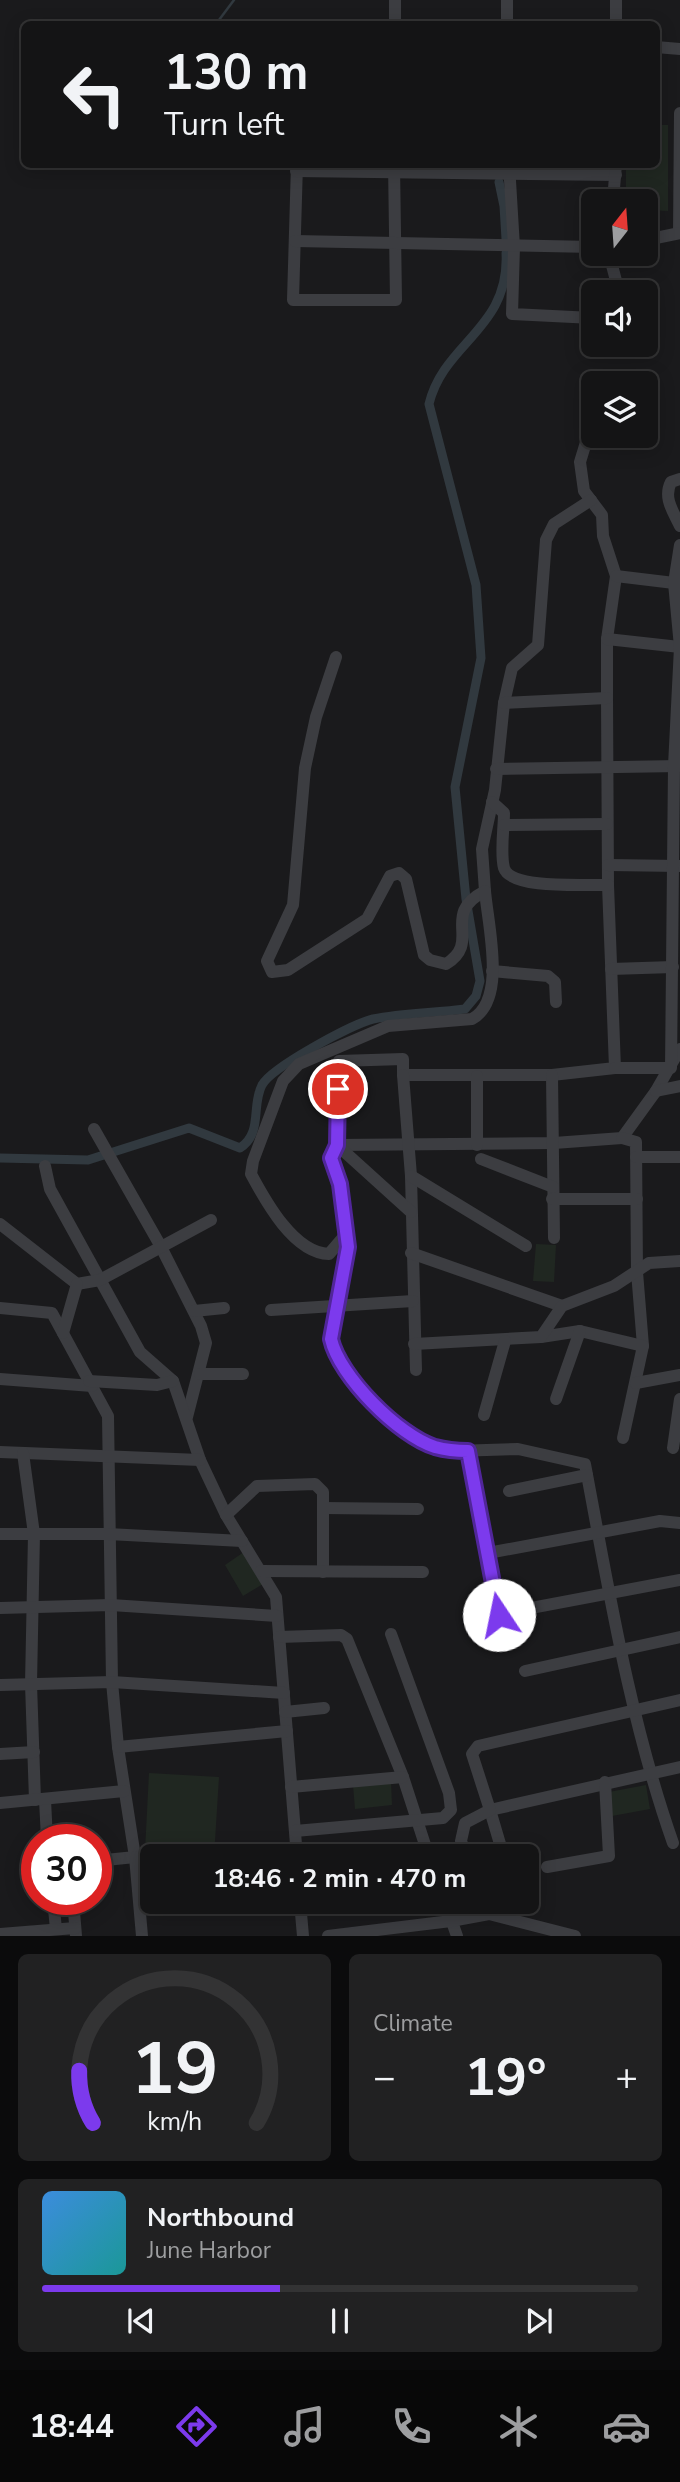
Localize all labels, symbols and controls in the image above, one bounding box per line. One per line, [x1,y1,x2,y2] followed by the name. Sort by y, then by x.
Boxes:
[164,39,308,106] text: 130 m
[49,49,140,140] icon: left
[164,103,284,146] text: Turn left
[581,189,658,266] north arrow
[581,189,658,448] map controls
[581,280,658,357] button: sound
[581,371,658,448] button: layers
[308,1059,368,1119] pin
[319,1070,357,1108] icon: arrive
[462,1578,536,1652] position arrow
[21,1824,112,1915] speed limit sign: 30
[213,1861,466,1896] text: 18:46 · 2 min · 470 m
[373,2008,453,2039] text: Climate
[131,2020,218,2120] text: 19
[464,2042,547,2113] text: 19°
[373,2052,396,2103] text: −
[615,2052,638,2103] text: +
[147,2105,202,2139] text: km/h
[147,2200,294,2235] text: Northbound
[147,2235,271,2266] text: June Harbor
[122,2302,160,2340] icon: previous
[321,2302,359,2340] icon: pause
[520,2302,558,2340] icon: next
[172,2402,221,2451] icon: directions
[280,2402,329,2451] icon: music
[387,2402,436,2451] icon: phone
[494,2402,543,2451] icon: climate
[602,2402,651,2451] icon: car
[29,2405,114,2448] text: 18:44

